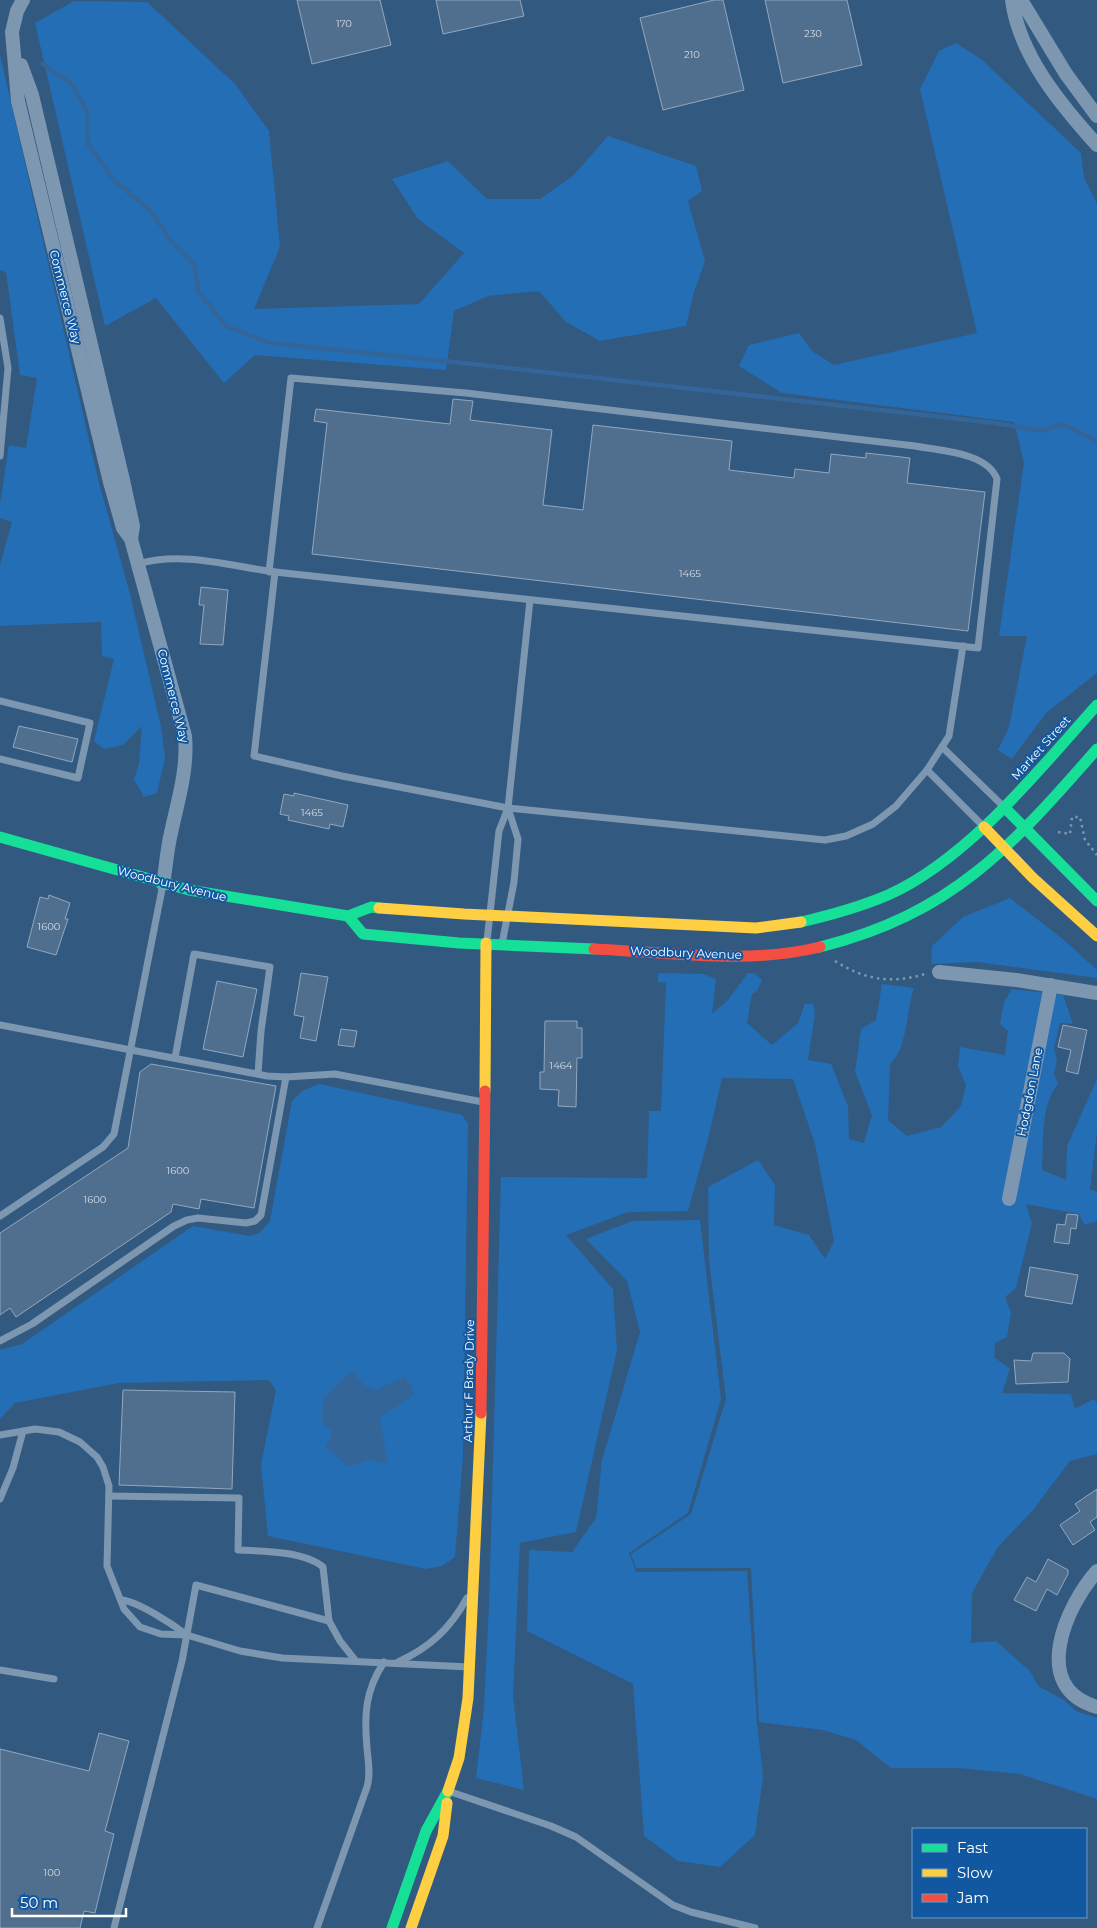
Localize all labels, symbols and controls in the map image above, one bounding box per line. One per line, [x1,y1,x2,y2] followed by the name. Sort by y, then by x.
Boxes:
[336,17,352,30] house number: 170
[804,27,822,40] house number: 230
[684,48,700,61] house number: 210
[47,248,85,346] street label: Commerce Way
[679,567,701,580] house number: 1465
[155,647,193,745] street label: Commerce Way
[1008,712,1074,783] street label: Market Street
[301,806,323,819] house number: 1465
[116,863,228,904] street label: Woodbury Avenue
[38,920,61,933] house number: 1600
[630,943,742,962] street label: Woodbury Avenue
[1014,1046,1045,1138] street label: Hodgdon Lane
[550,1059,573,1072] house number: 1464
[167,1164,190,1177] house number: 1600
[84,1193,107,1206] house number: 1600
[460,1319,477,1443] street label: Arthur F Brady Drive
[912,1828,1087,1918] legend
[957,1838,988,1857] text: Fast
[957,1863,993,1882] text: Slow
[44,1866,61,1879] house number: 100
[12,1886,126,1918] scale bar
[956,1888,989,1907] text: Jam
[20,1893,58,1912] text: 50 m

